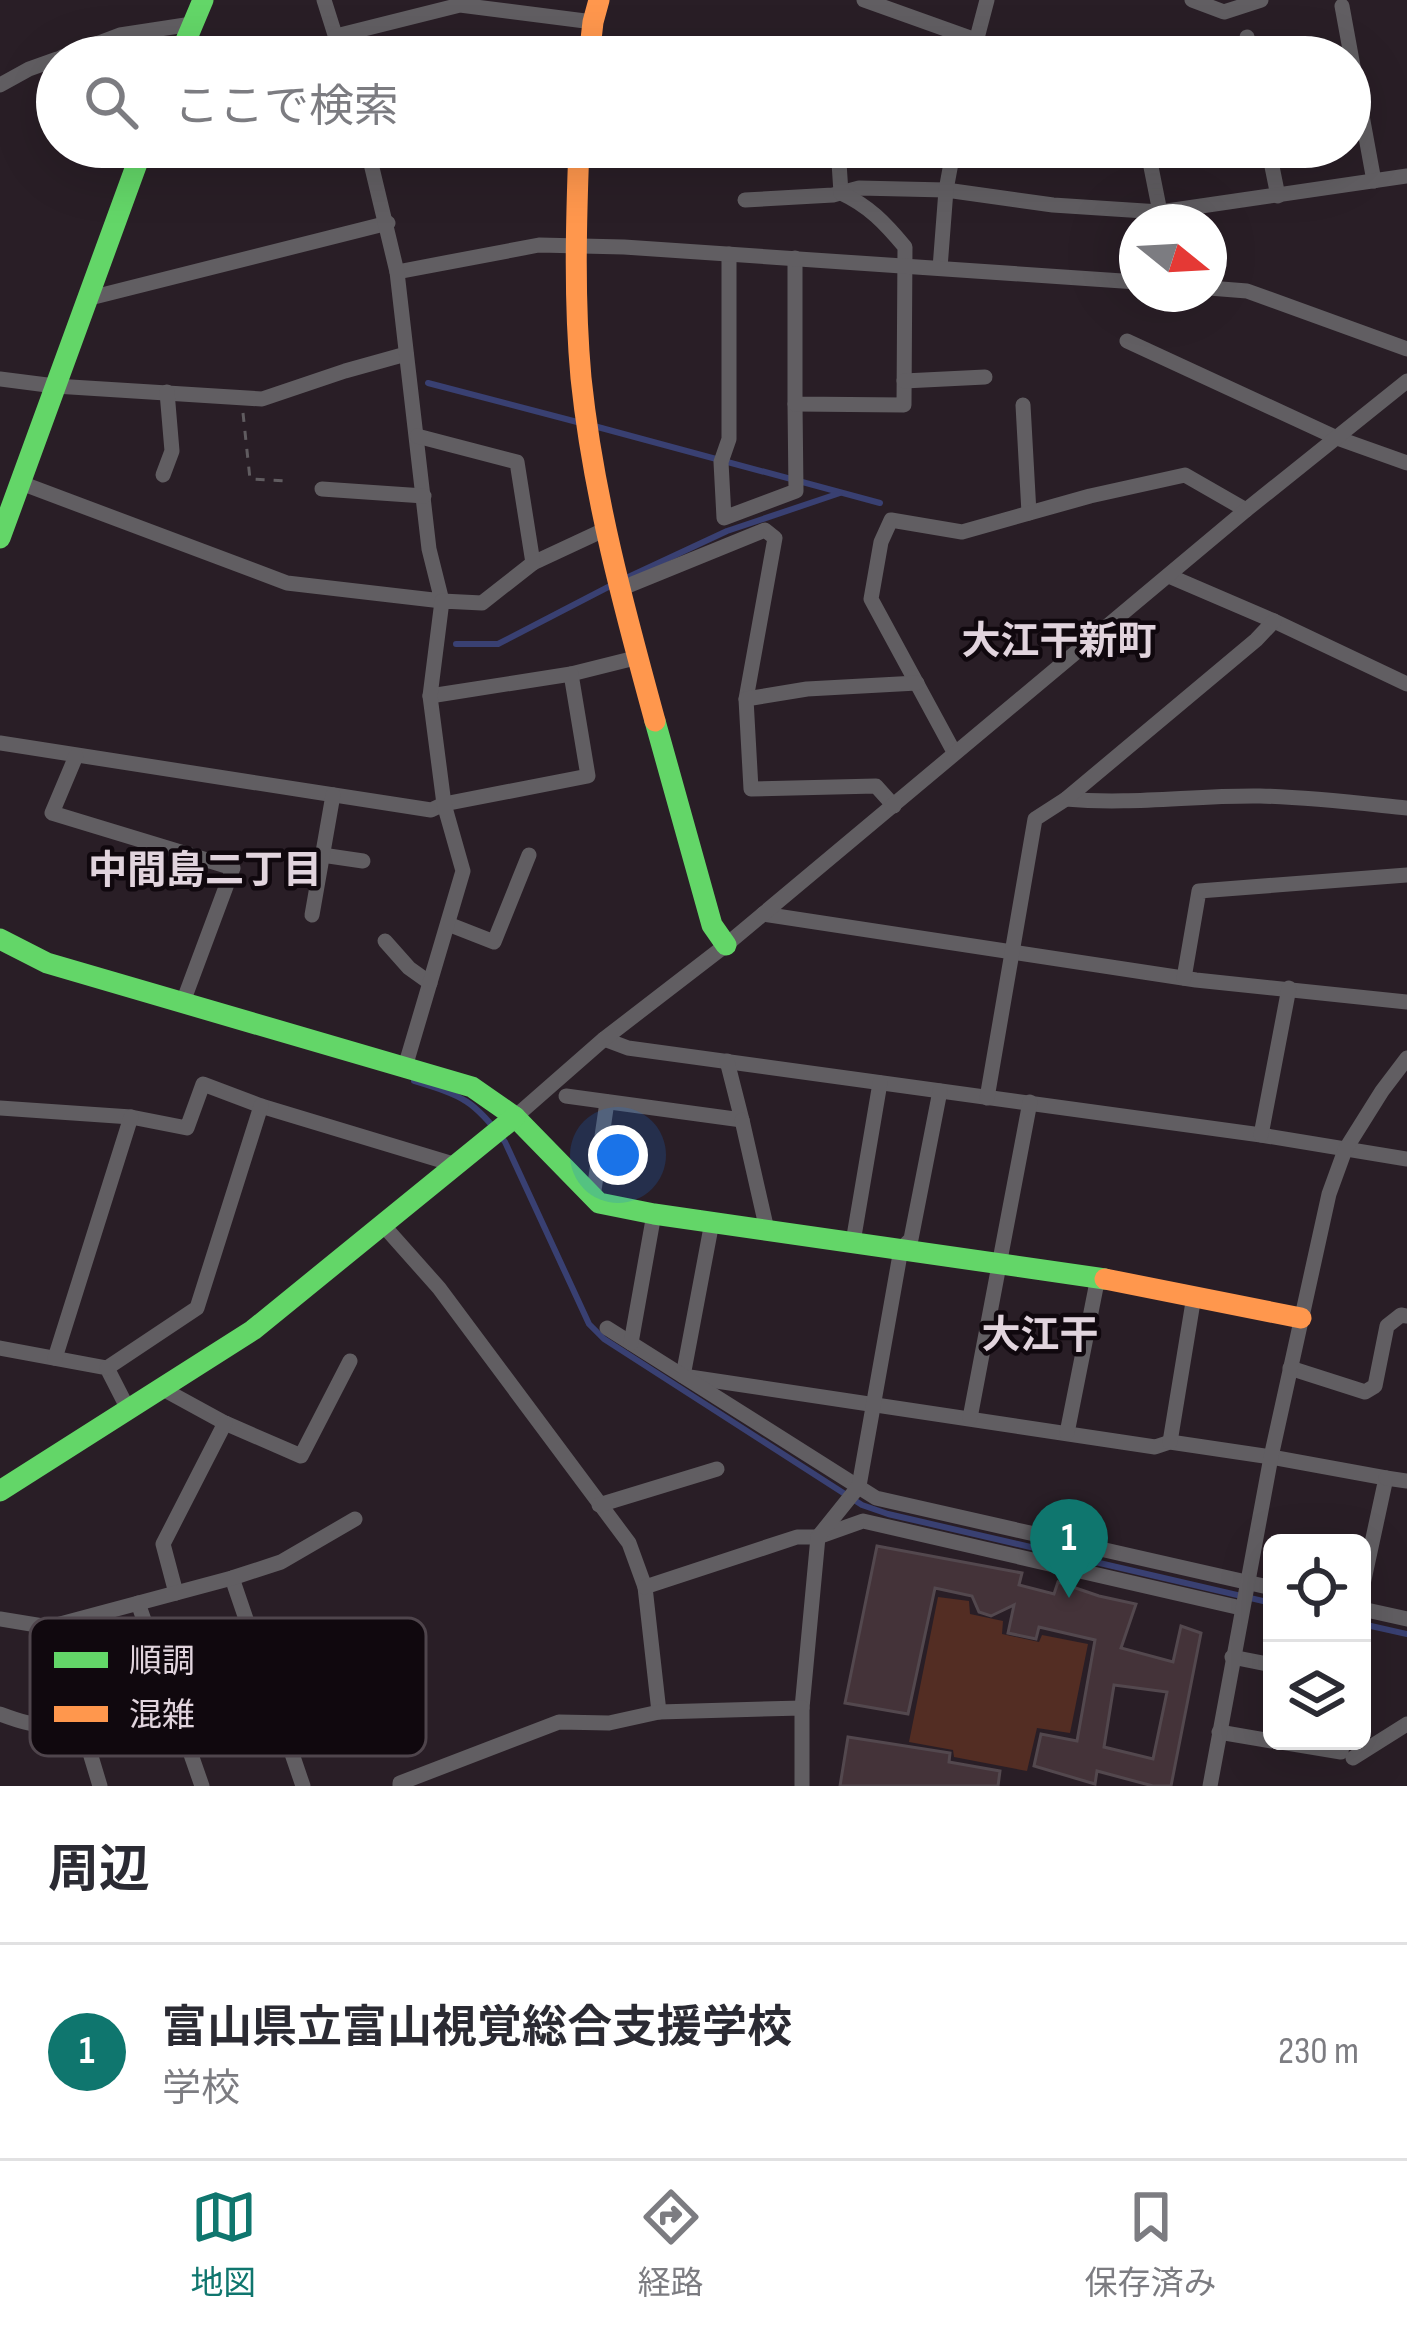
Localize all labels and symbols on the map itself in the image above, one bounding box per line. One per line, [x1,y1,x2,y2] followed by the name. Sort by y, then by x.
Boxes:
[1119,204,1227,312] north arrow
[961,619,1157,666] district label: 大江干新町
[88,848,322,895] district label: 中間島二丁目
[588,1125,648,1185] your location
[981,1313,1099,1360] district label: 大江干
[1030,1499,1108,1598] pin: 1
[30,1618,426,1756] legend
[129,1642,195,1682] text: 順調
[129,1696,195,1736] text: 混雑

